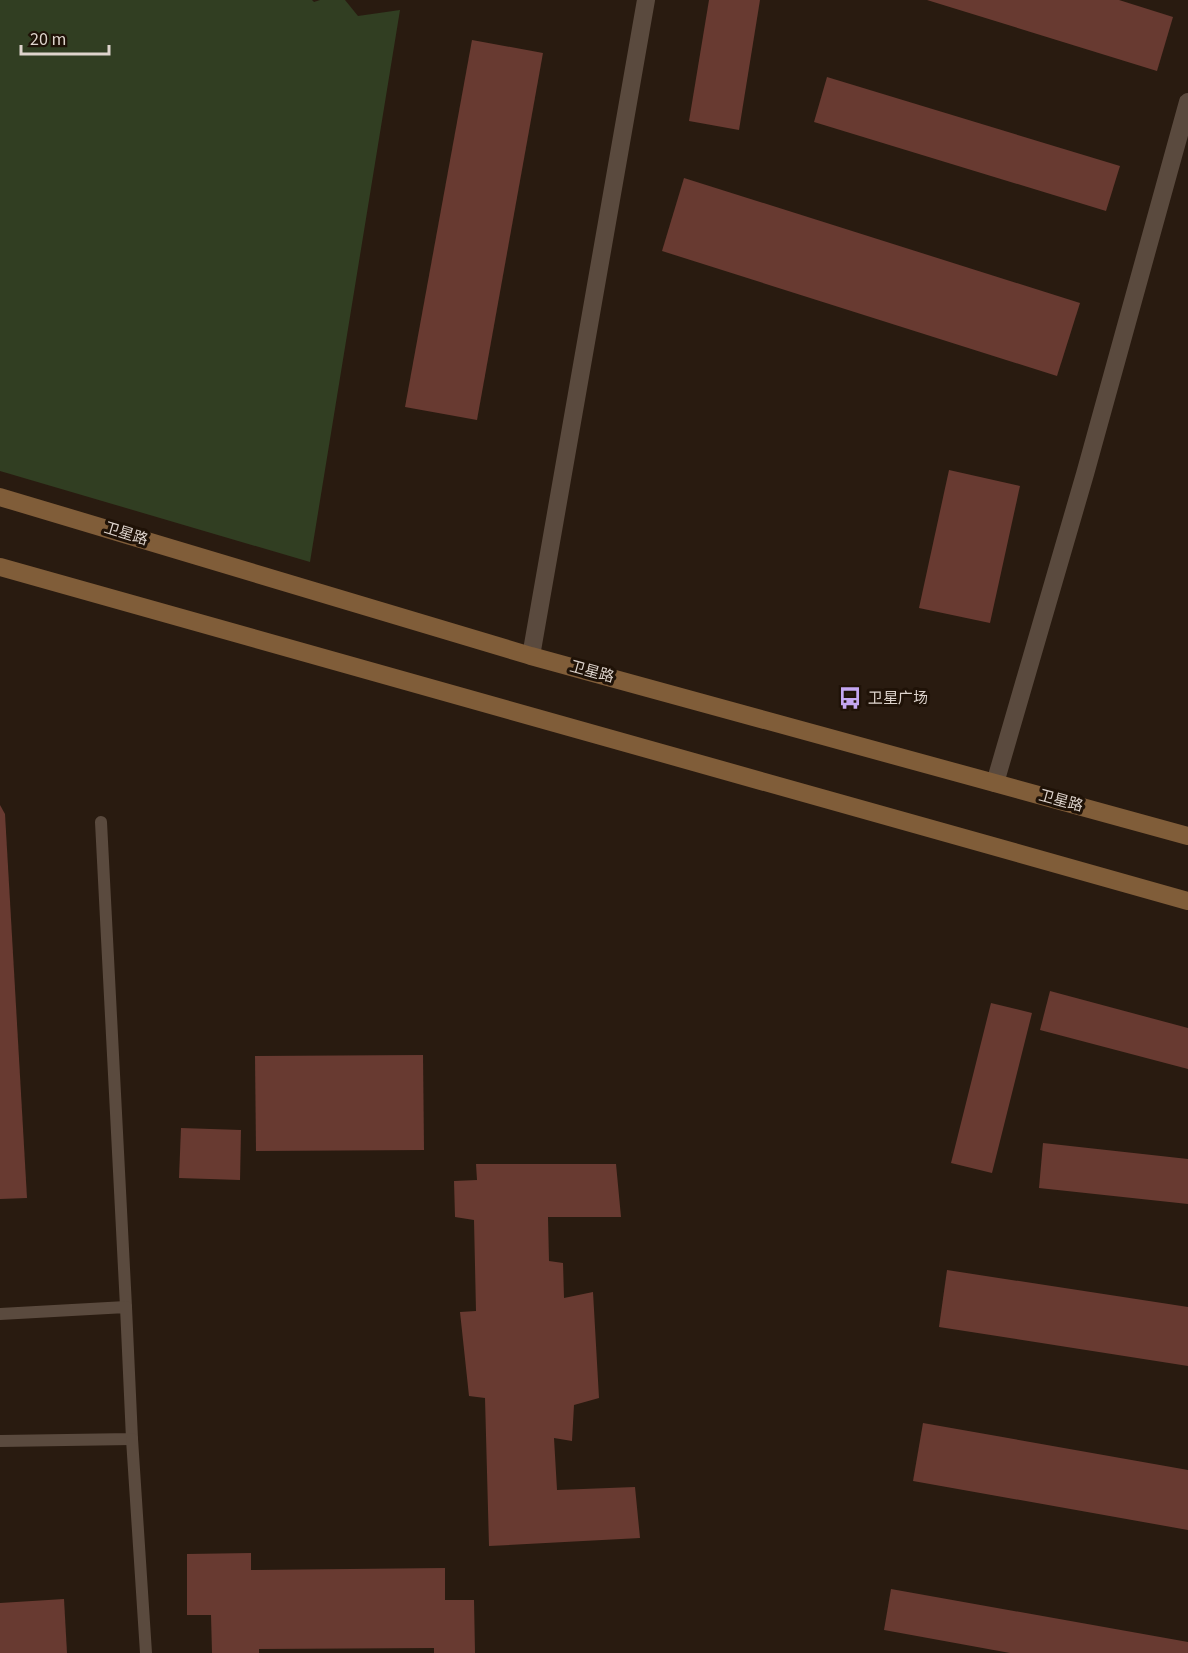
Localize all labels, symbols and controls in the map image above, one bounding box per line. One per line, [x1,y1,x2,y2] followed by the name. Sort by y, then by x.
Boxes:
[21,18,110,56] scale bar
[30,27,66,52] text: 20 m
[101,517,151,551] street label: 卫星路
[568,656,616,688] street label: 卫星路
[837,685,863,711] bus stop icon: 卫星广场
[868,688,928,709] place label: 卫星广场
[1037,785,1085,817] street label: 卫星路

